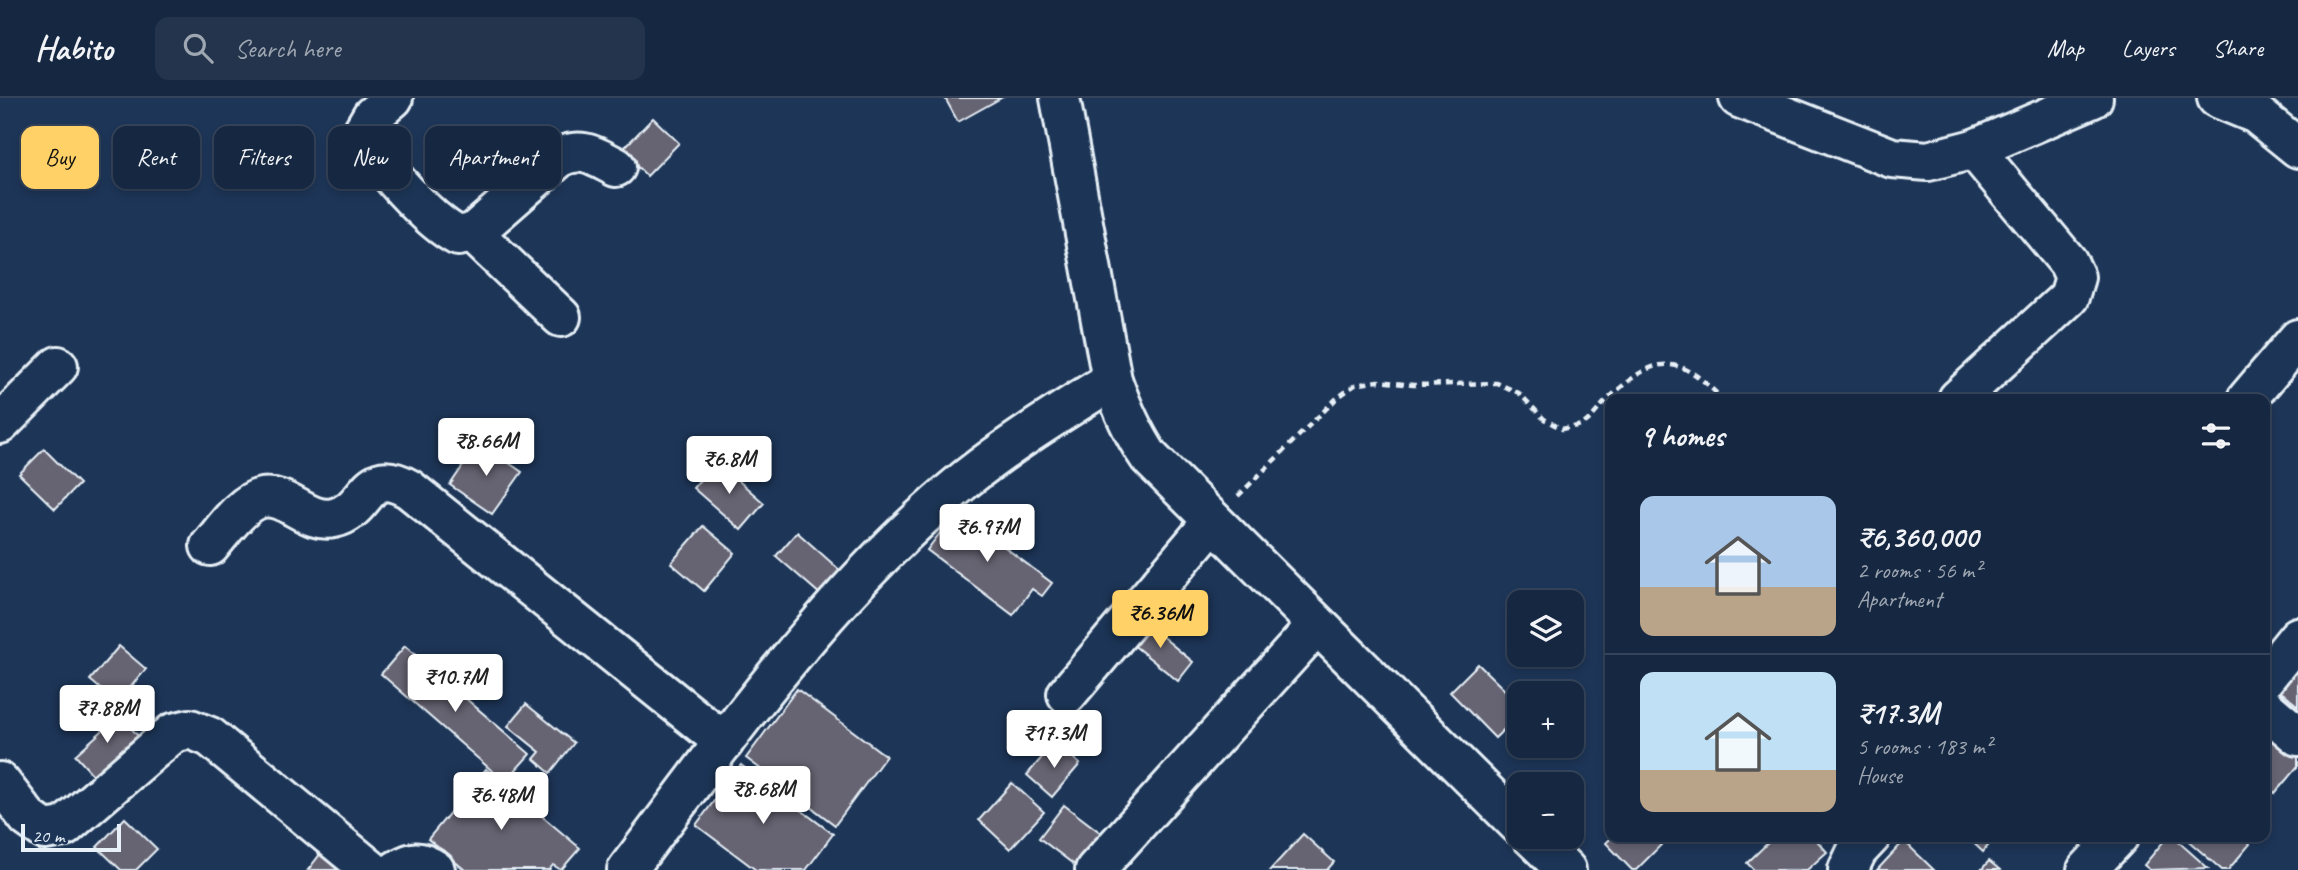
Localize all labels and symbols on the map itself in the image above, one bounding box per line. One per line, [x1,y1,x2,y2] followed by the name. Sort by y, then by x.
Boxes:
[429,418,543,478] pin: ₹8.66M
[680,436,778,496] pin: ₹6.8M
[930,504,1044,564] pin: ₹6.97M
[1103,590,1217,650] pin: ₹6.36M
[398,654,512,714] pin: ₹10.7M
[50,686,164,745] pin: ₹7.88M
[997,710,1111,770] pin: ₹17.3M
[706,766,820,826] pin: ₹8.68M
[444,772,558,832] pin: ₹6.48M
[21,821,121,853] scale bar

